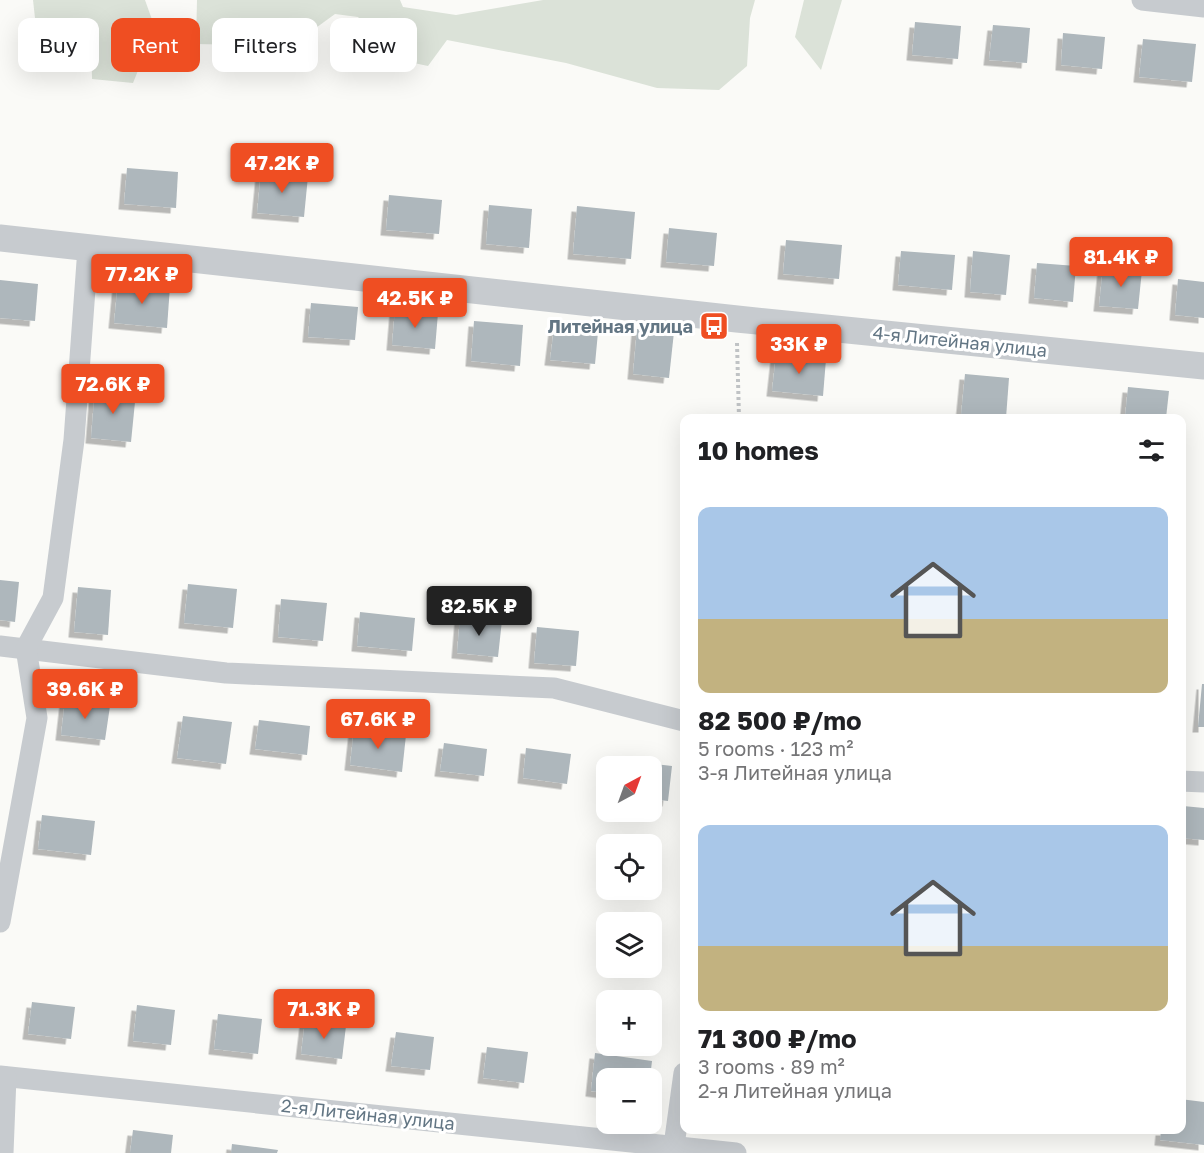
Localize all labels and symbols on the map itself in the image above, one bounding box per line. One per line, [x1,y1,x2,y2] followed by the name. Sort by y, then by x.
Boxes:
[227,143,337,194] pin: 47.2K ₽
[1066,237,1176,288] pin: 81.4K ₽
[87,254,197,305] pin: 77.2K ₽
[360,278,470,329] pin: 42.5K ₽
[698,310,730,342] bus stop icon: Литейная улица
[548,315,693,337] place label: Литейная улица
[872,321,1048,361] street label: 4-я Литейная улица
[757,324,841,375] pin: 33K ₽
[58,364,168,415] pin: 72.6K ₽
[424,586,534,637] pin: 82.5K ₽
[30,669,140,720] pin: 39.6K ₽
[323,699,433,750] pin: 67.6K ₽
[596,756,662,822] north arrow
[269,989,379,1040] pin: 71.3K ₽
[280,1094,456,1134] street label: 2-я Литейная улица

